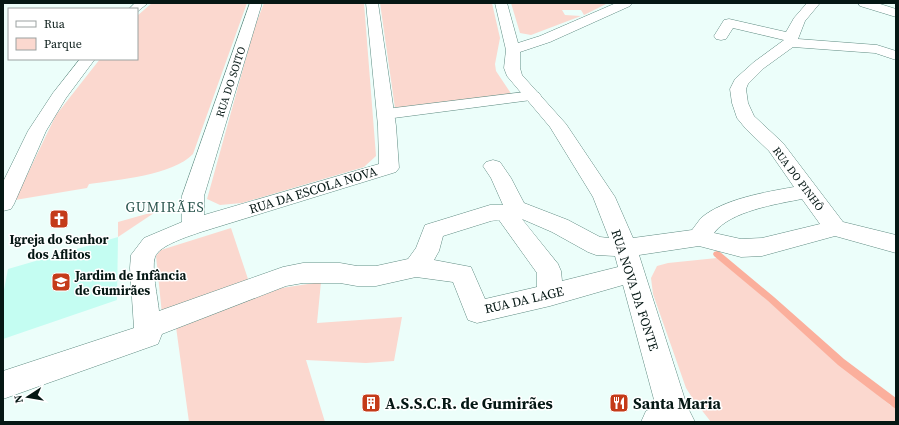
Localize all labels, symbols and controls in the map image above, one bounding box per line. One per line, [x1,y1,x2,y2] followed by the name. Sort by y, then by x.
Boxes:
[8,8,138,60] legend
[44,16,66,32] text: Rua
[44,36,82,52] text: Parque
[212,44,250,119] street label: RUA DO SOITO
[769,144,827,214] street label: RUA DO PINHÔ
[247,162,379,218] street label: RUA DA ESCOLA NOVA
[125,197,205,217] district label: GUMIRÃES
[48,208,70,230] church icon: Igreja do Senhor dos Aflitos
[607,227,663,353] street label: RUA NOVA DA FONTE
[9,231,110,263] place label: Igreja do Senhor dos Aflitos
[74,267,186,299] place label: Jardim de Infância de Gumirães
[50,271,72,293] school or university icon: Jardim de Infância de Gumirães
[483,283,565,317] street label: RUA DA LAGE
[8,377,48,417] north arrow
[360,392,382,414] building icon: A.S.S.C.R. de Gumirães
[385,392,553,414] place label: A.S.S.C.R. de Gumirães
[608,392,630,414] restaurant icon: Santa Maria
[633,392,722,414] place label: Santa Maria
[11,393,27,404] text: N

